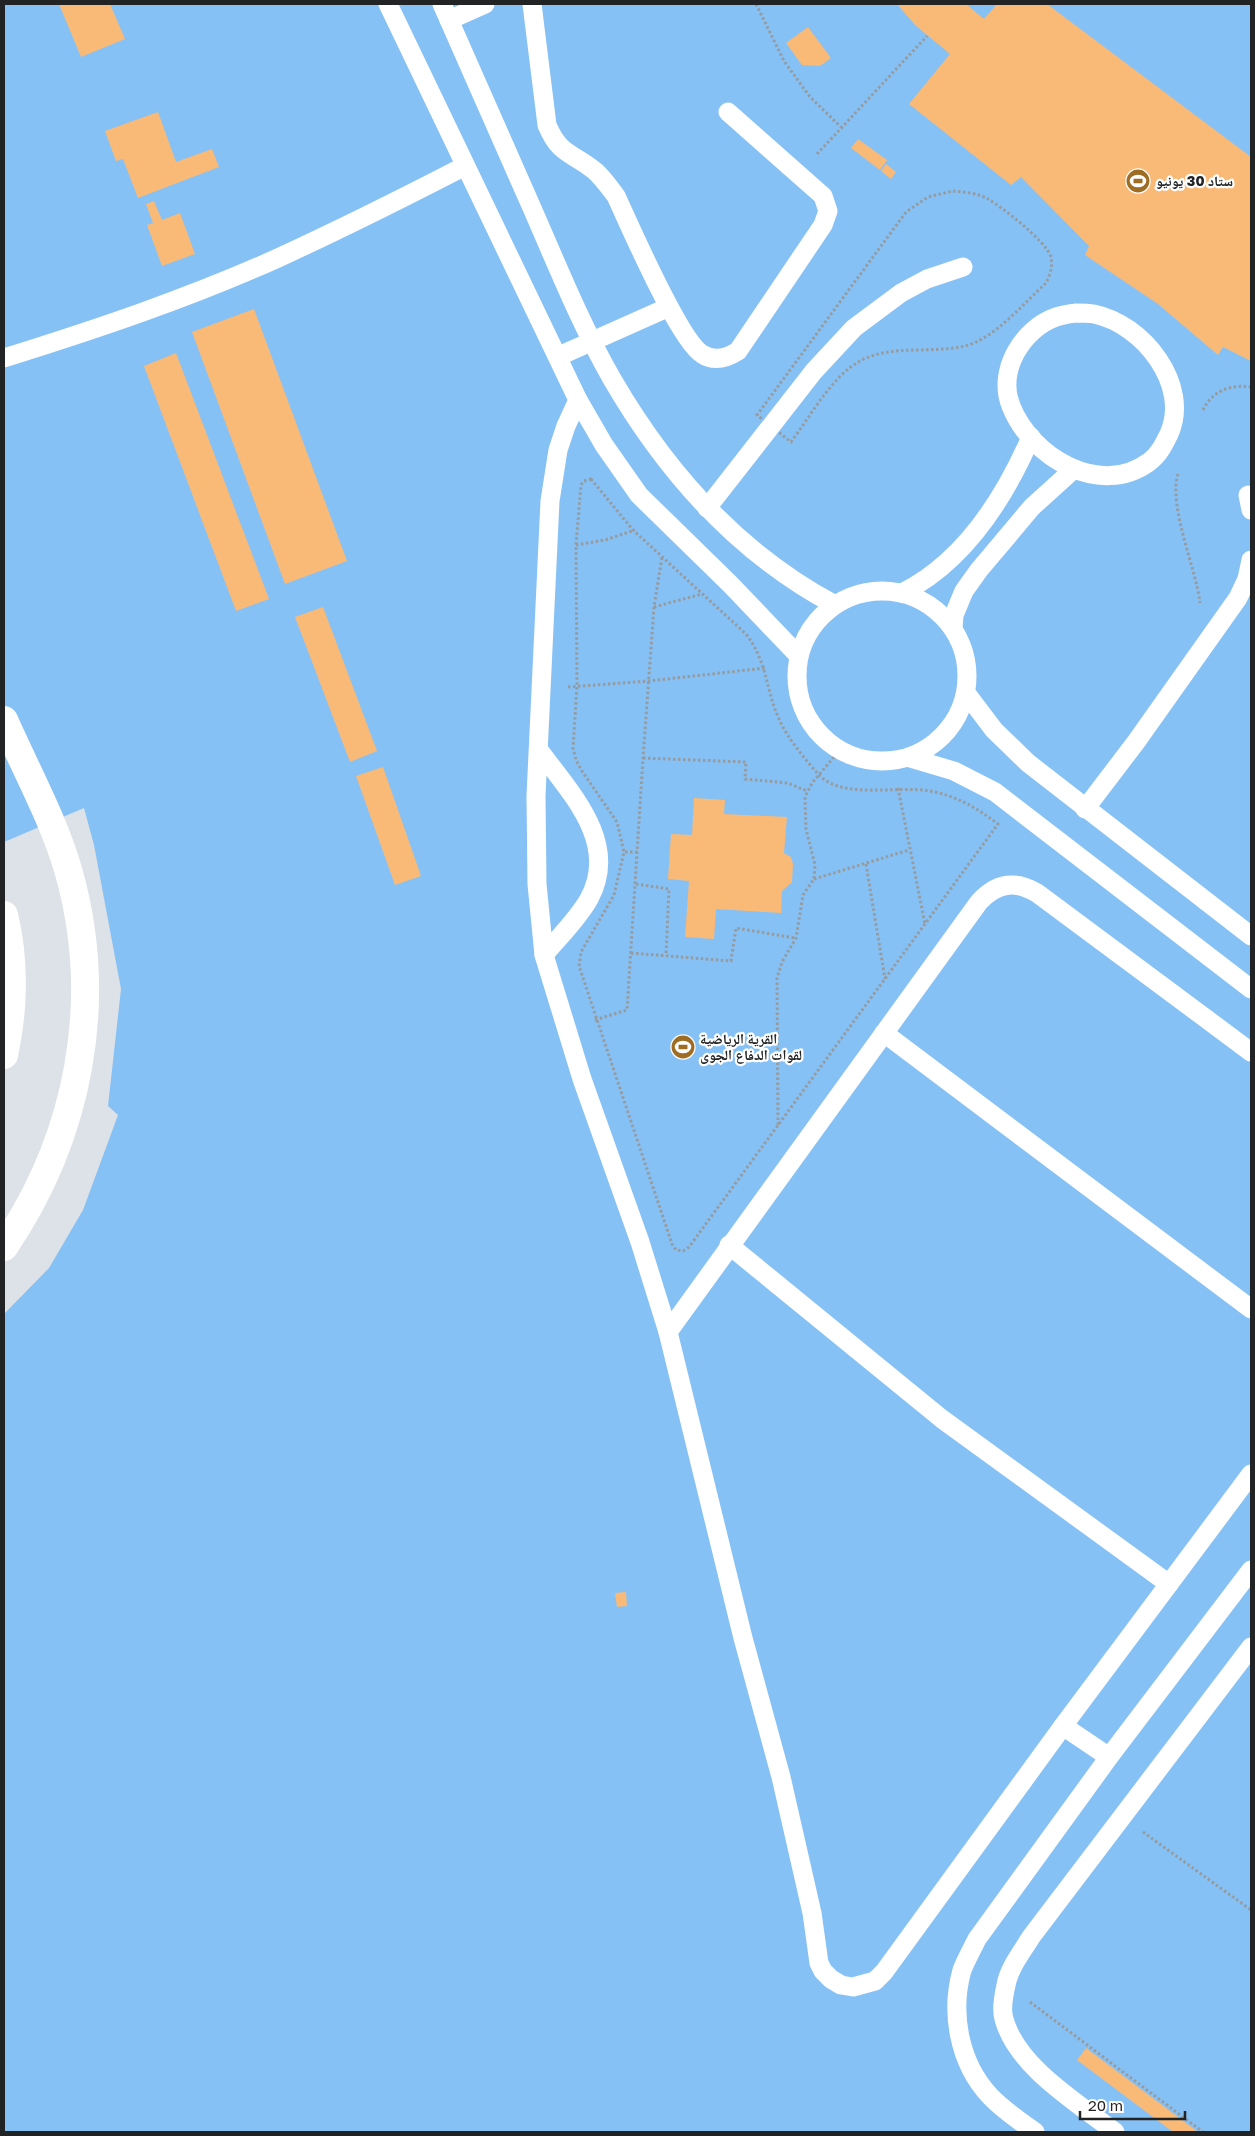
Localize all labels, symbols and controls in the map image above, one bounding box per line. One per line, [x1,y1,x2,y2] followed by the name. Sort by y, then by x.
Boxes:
[1125,168,1151,194] sports icon: ستاد 30 يونيو
[1156,172,1233,189] place label: ستاد 30 يونيو
[700,1030,802,1064] place label: القرية الرياضية لقوات الدفاع الجوى
[670,1034,696,1060] sports icon: القرية الرياضية لقوات الدفاع الجوى
[1080,2088,1185,2120] scale bar
[1088,2096,1123,2114] text: 20 m

